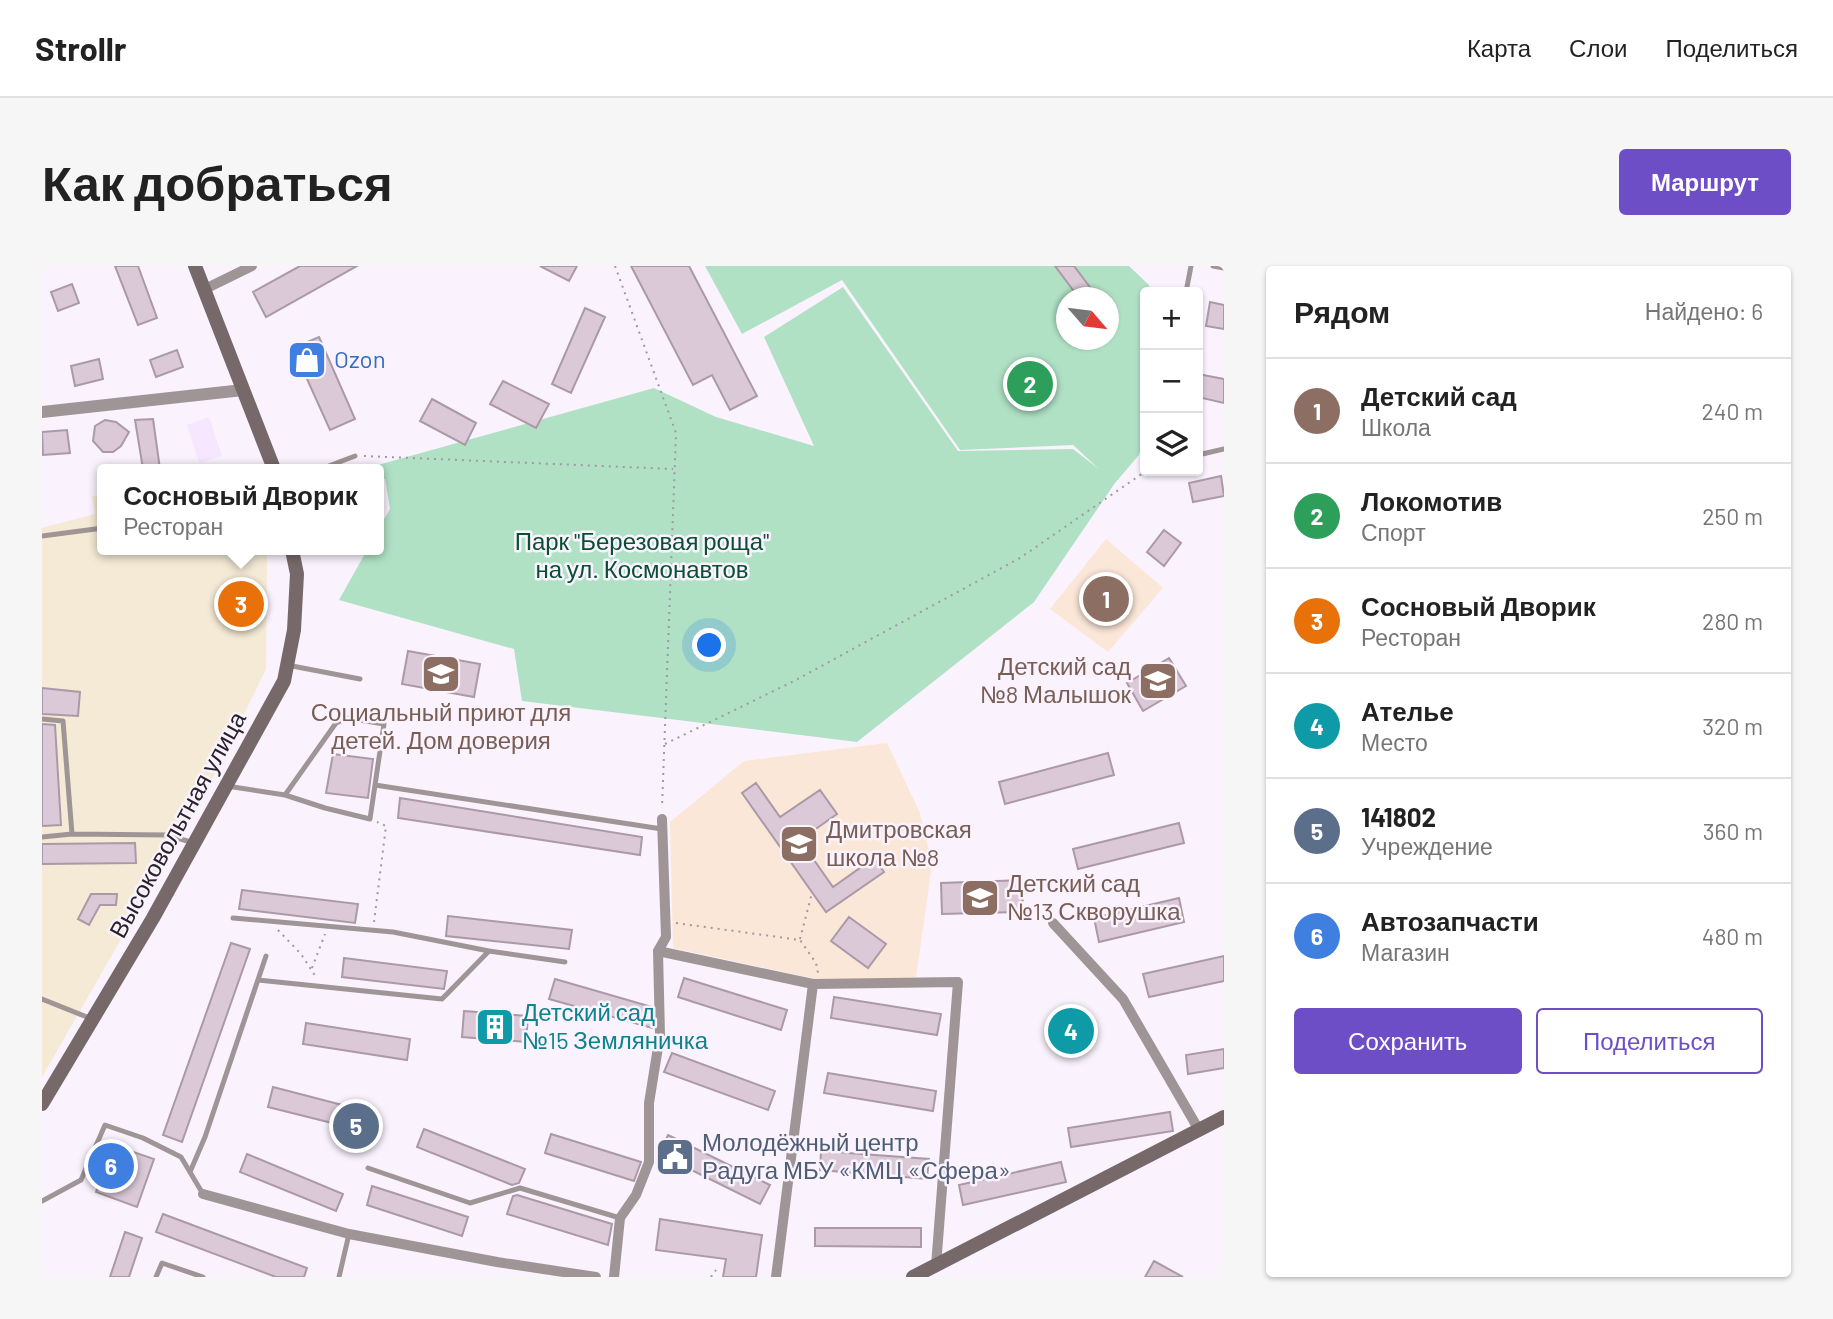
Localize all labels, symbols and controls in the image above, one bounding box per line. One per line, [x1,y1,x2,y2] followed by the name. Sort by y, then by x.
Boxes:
[35,28,127,68] text: Strollr
[1467,33,1531,62] text: Карта
[1569,33,1627,62] text: Слои
[1665,33,1798,62] text: Поделиться
[1619,149,1791,215] button: Маршрут
[42,152,393,211] text: Как добраться
[1056,287,1119,350] north arrow
[1140,287,1203,476] map controls
[1140,287,1203,350] button: +
[1294,293,1390,329] text: Рядом
[1645,297,1763,325] text: Найдено: 6
[286,339,328,381] shop icon: Ozon
[334,344,386,373] place label: Ozon
[1140,350,1203,413] button: −
[1007,358,1053,410] pin: 2
[1361,380,1517,411] text: Детский сад
[1313,397,1321,425] text: 1
[1701,397,1763,425] text: 240 m
[1140,413,1203,476] button: layers
[1361,413,1431,441] text: Школа
[97,464,384,555] popup
[123,479,358,510] text: Сосновый Дворик
[1361,485,1502,516] text: Локомотив
[1311,502,1323,530] text: 2
[1702,502,1763,530] text: 250 m
[123,512,223,540] text: Ресторан
[1361,518,1426,546] text: Спорт
[515,526,769,583] park label: Парк "Березовая роща" на ул. Космонавтов
[1083,573,1129,625] pin: 1
[218,578,264,630] pin: 3
[1361,590,1596,621] text: Сосновый Дворик
[1311,607,1323,635] text: 3
[1702,607,1763,635] text: 280 m
[1361,623,1461,651] text: Ресторан
[692,628,726,662] your location
[980,651,1131,708] place label: Детский сад №8 Малышок
[420,653,462,695] school or university icon: Социальный приют для детей. Дом доверия
[1137,660,1179,702] school or university icon: Детский сад №8 Малышок
[1361,695,1454,726] text: Ателье
[311,697,571,754] place label: Социальный приют для детей. Дом доверия
[102,705,251,943] street label: Высоковольтная улица
[1310,712,1324,740] text: 4
[1702,712,1763,740] text: 320 m
[1361,728,1428,756] text: Место
[1361,801,1436,832] text: 141802
[826,814,972,871] place label: Дмитровская школа №8
[1311,817,1323,845] text: 5
[1703,817,1763,845] text: 360 m
[778,823,820,865] school or university icon: Дмитровская школа №8
[1361,832,1493,860] text: Учреждение
[1007,868,1181,925] place label: Детский сад №13 Скворушка
[959,877,1001,919] school or university icon: Детский сад №13 Скворушка
[1361,905,1539,936] text: Автозапчасти
[1311,922,1323,950] text: 6
[1702,922,1763,950] text: 480 m
[1361,938,1450,966] text: Магазин
[522,997,709,1054] place label: Детский сад №15 Земляничка
[1048,1005,1094,1057] pin: 4
[474,1006,516,1048] building icon: Детский сад №15 Земляничка
[1294,1008,1522,1074] button: Сохранить
[1536,1008,1763,1074] button: Поделиться
[333,1100,379,1152] pin: 5
[702,1127,1011,1184] place label: Молодёжный центр Радуга МБУ «КМЦ «Сфера»
[654,1136,696,1178] public building icon: Молодёжный центр Радуга МБУ «КМЦ «Сфера»
[88,1140,134,1192] pin: 6

